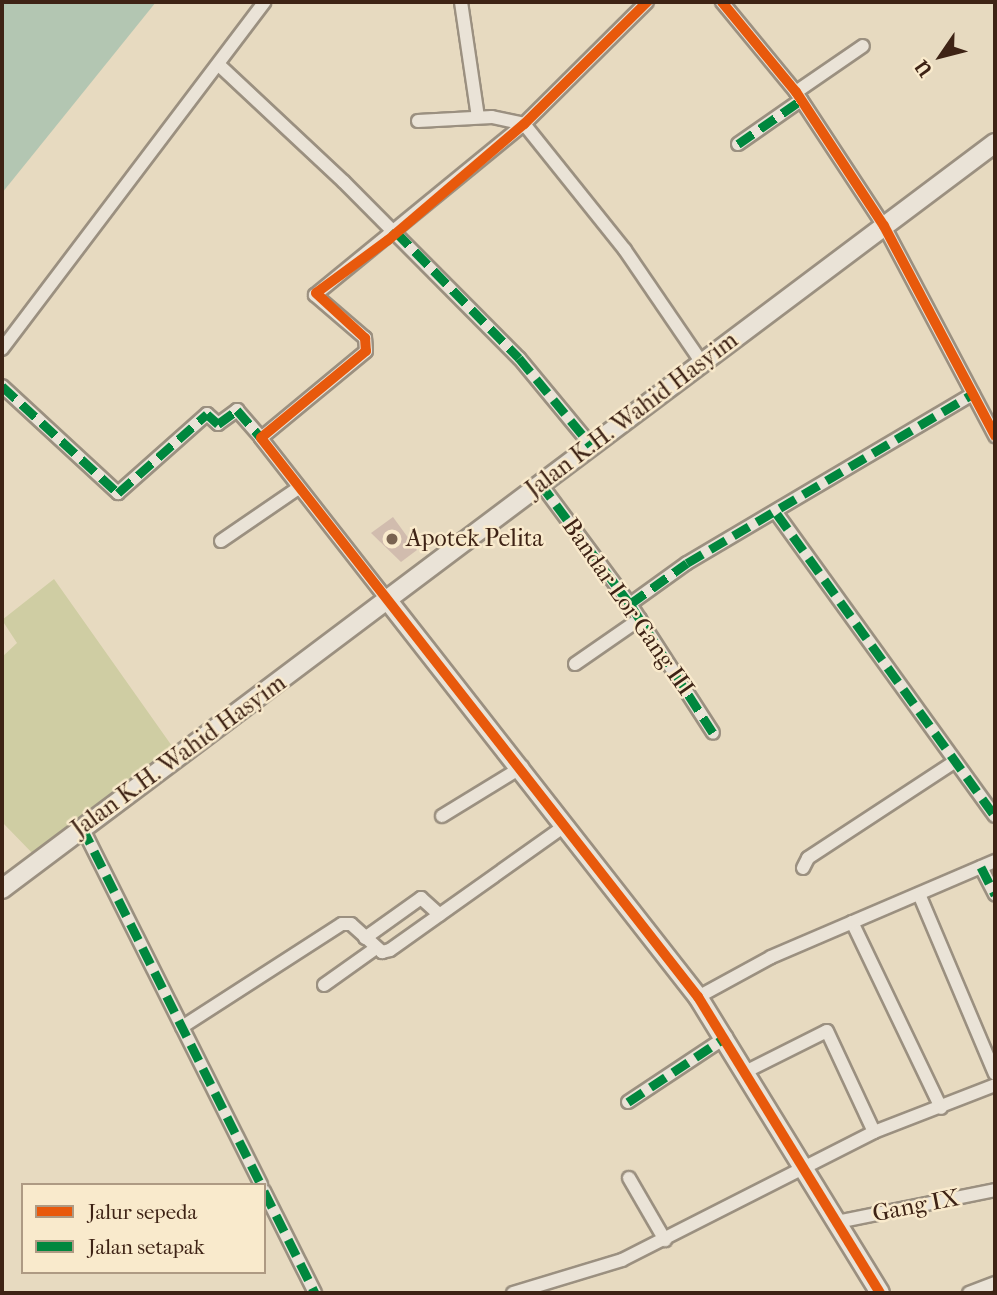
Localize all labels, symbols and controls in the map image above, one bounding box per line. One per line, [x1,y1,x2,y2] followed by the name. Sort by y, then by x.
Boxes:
[906,21,976,91] north arrow
[911,56,937,80] text: U
[520,326,744,504] street label: Jalan K.H. Wahid Hasyim
[556,513,700,701] street label: Bandar Lor Gang III
[406,525,543,553] place label: Apotek Pelita
[384,531,400,547] marker: Apotek Pelita
[66,669,292,843] street label: Jalan K.H. Wahid Hasyim
[21,1183,266,1274] legend
[870,1183,962,1229] street label: Gang IX
[88,1200,197,1224] text: Jalur sepeda
[88,1235,205,1259] text: Jalan setapak

